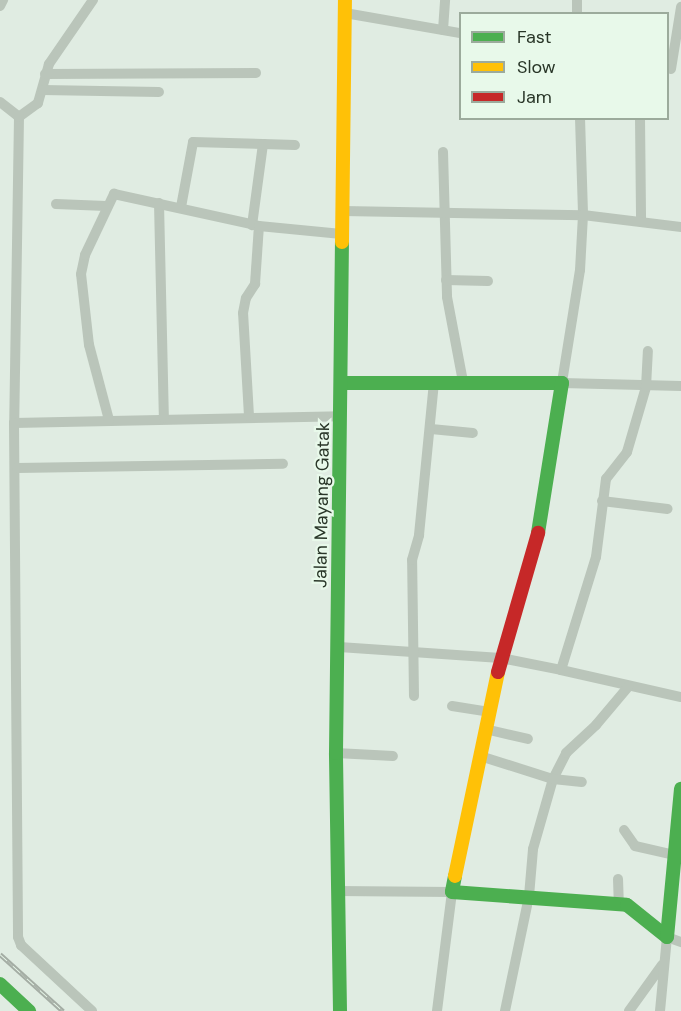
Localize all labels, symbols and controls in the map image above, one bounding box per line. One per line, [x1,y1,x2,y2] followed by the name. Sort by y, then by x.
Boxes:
[459,12,669,120] legend
[517,25,552,49] text: Fast
[517,55,556,79] text: Slow
[517,85,552,109] text: Jam
[310,422,334,588] street label: Jalan Mayang Gatak

